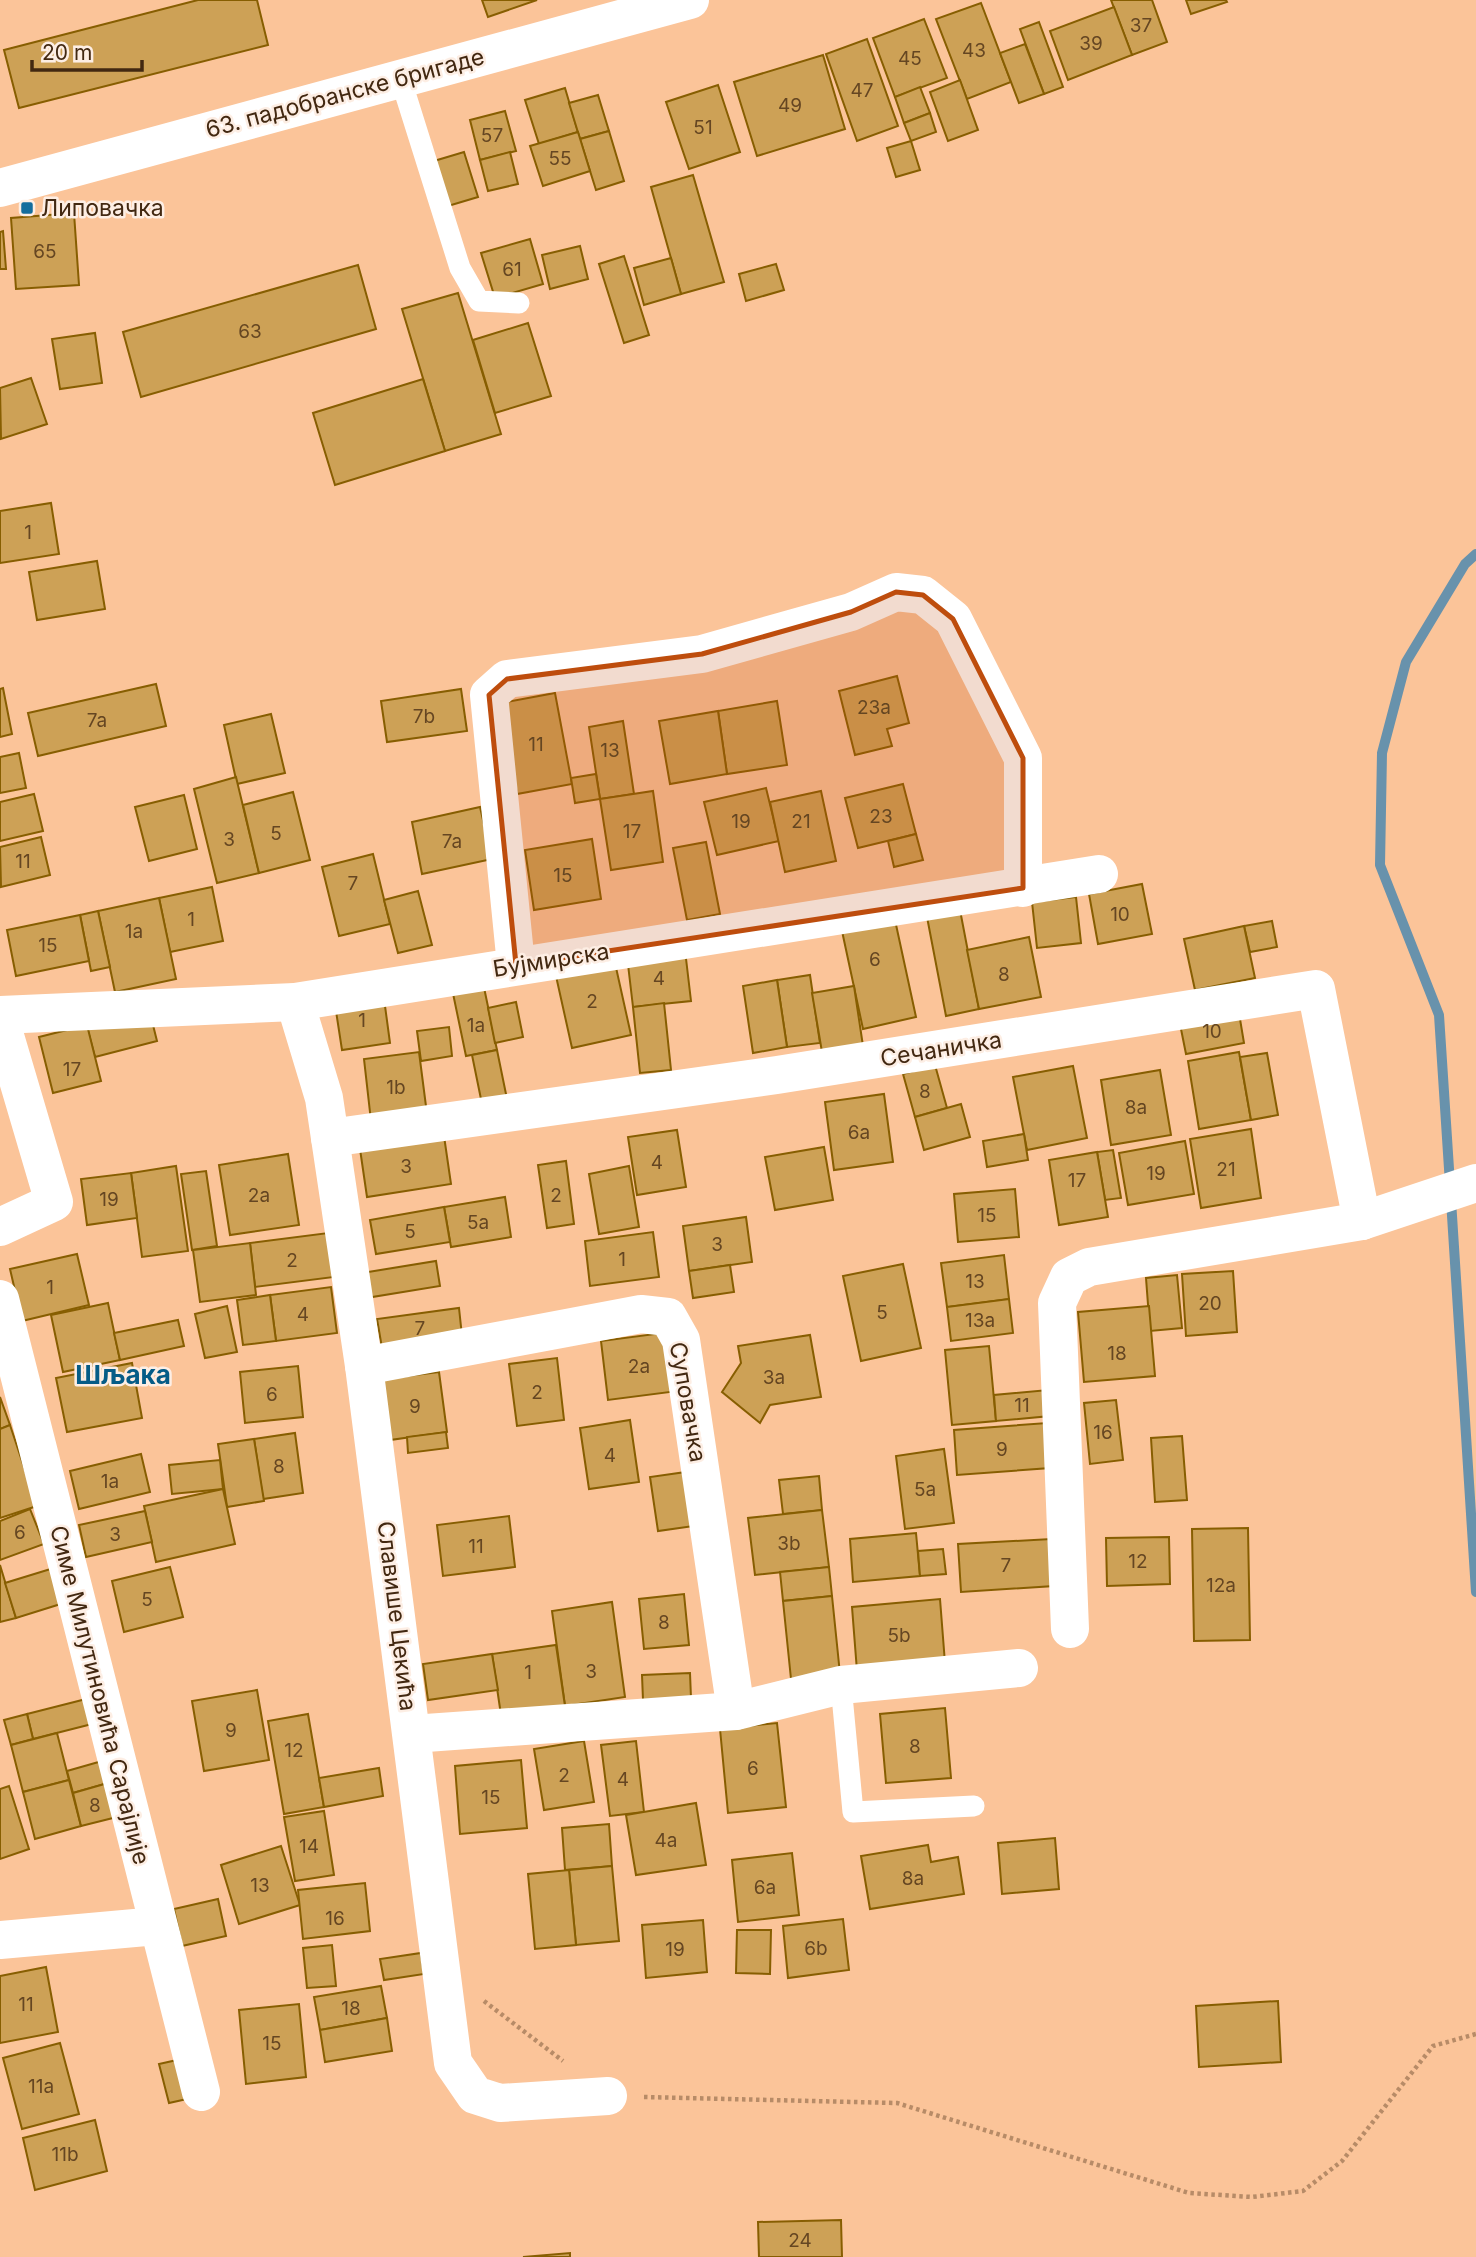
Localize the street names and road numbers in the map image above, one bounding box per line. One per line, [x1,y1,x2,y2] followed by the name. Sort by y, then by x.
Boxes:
[203,42,487,144] street label: 63. падобранске бригаде
[491,937,611,983] street label: Бујмирска
[878,1026,1004,1072] street label: Сечаничка
[664,1340,712,1464] street label: Суповачка
[371,1520,423,1712] street label: Славише Цекића
[44,1523,156,1867] street label: Симе Милутиновића Сарајлије

